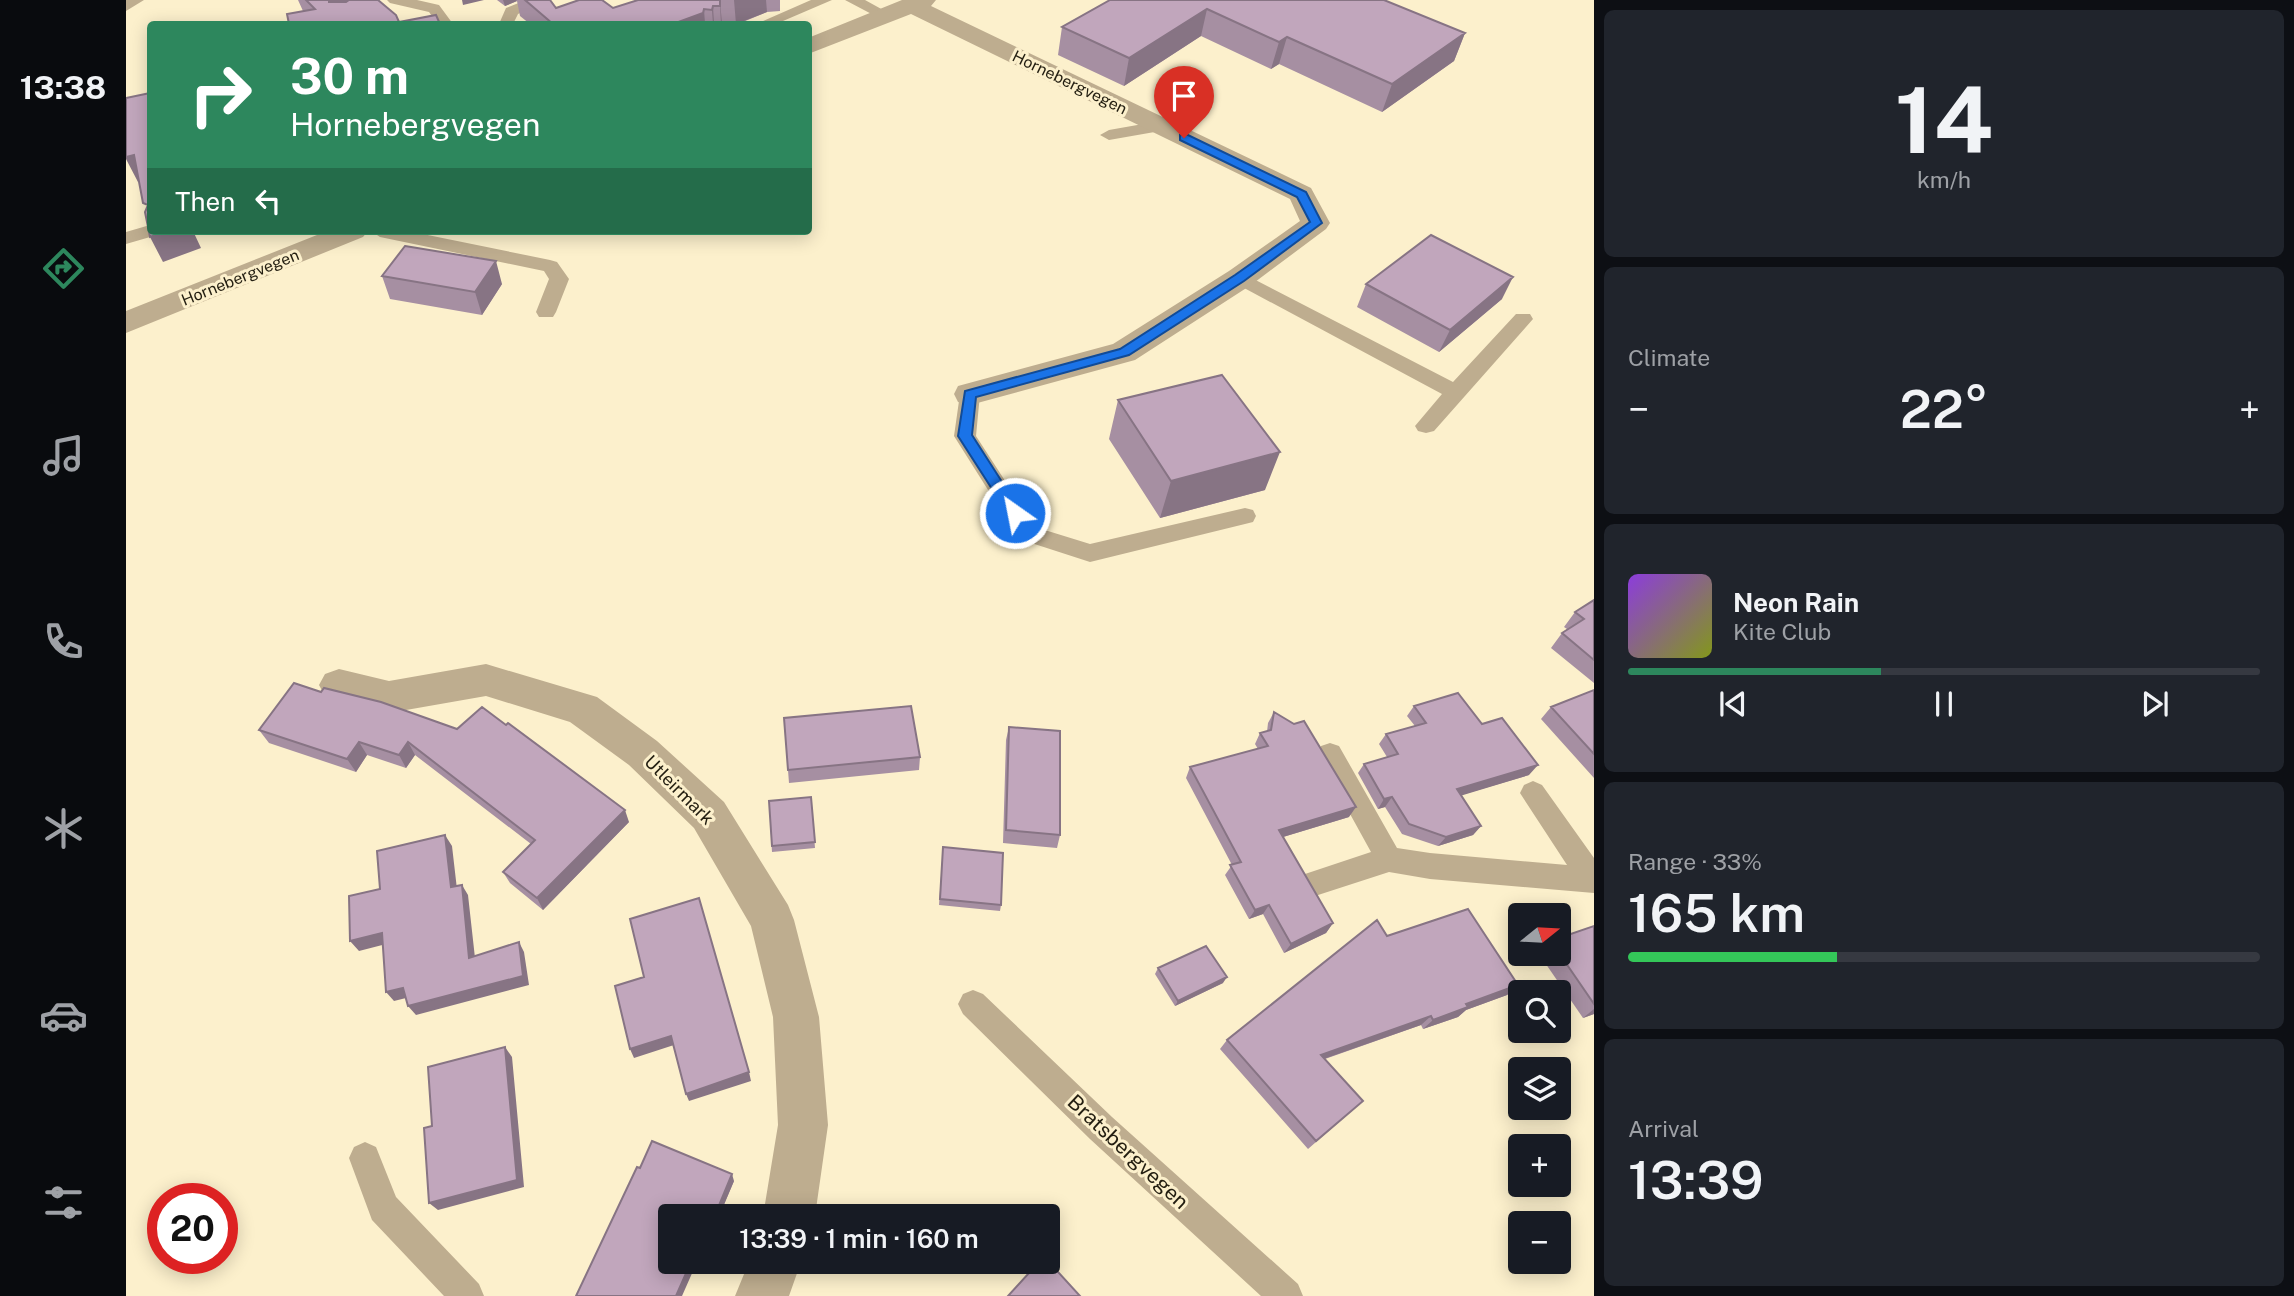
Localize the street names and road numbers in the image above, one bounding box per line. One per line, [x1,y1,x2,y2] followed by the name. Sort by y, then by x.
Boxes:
[1009,46,1130,118] street label: Hornebergvegen
[179,245,302,310] street label: Hornebergvegen
[640,751,718,829] street label: Utleirmark
[1063,1089,1194,1214] street label: Bratsbergvegen

